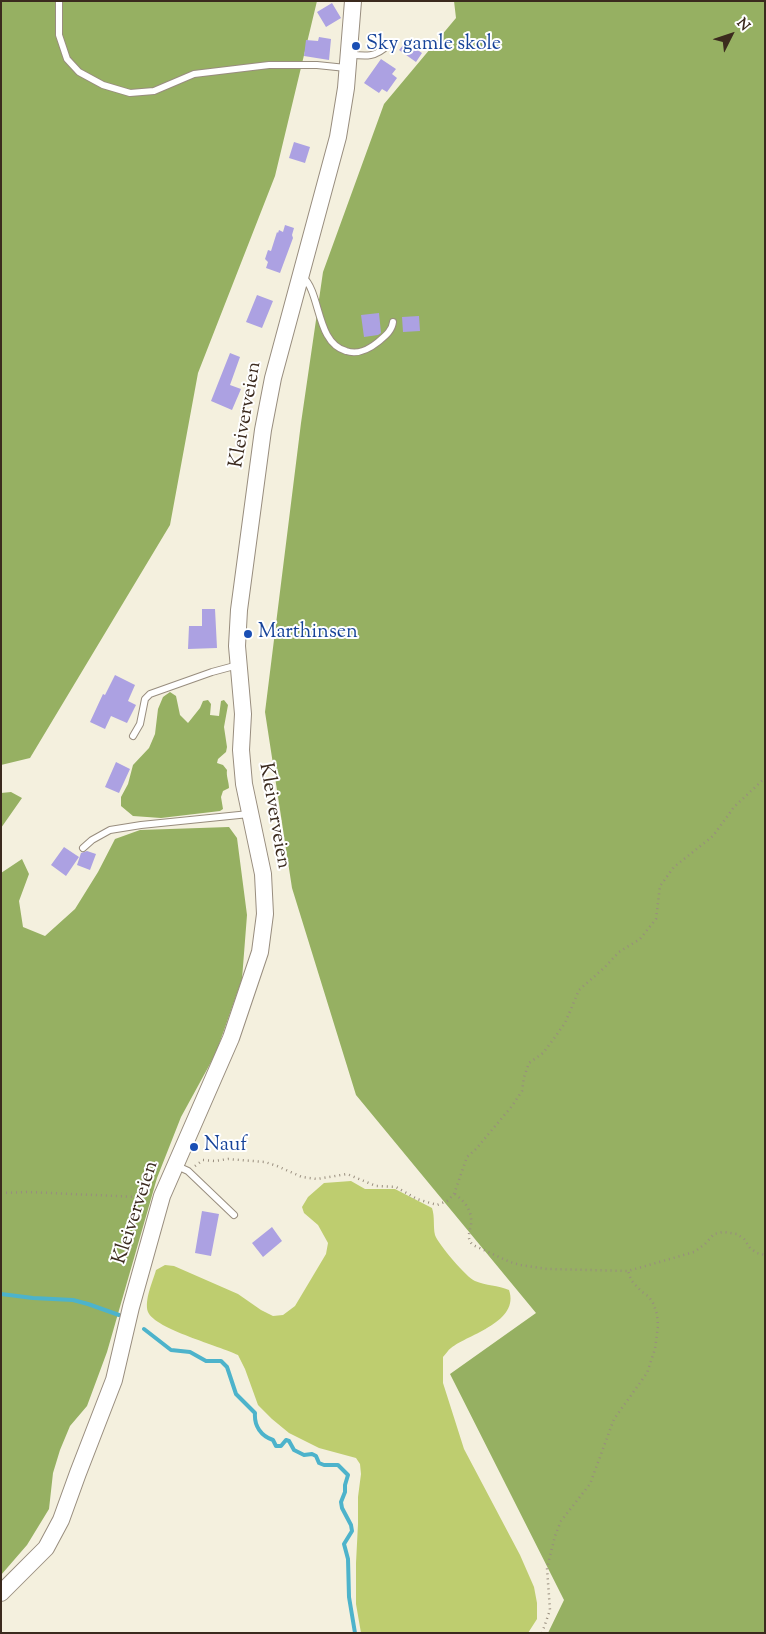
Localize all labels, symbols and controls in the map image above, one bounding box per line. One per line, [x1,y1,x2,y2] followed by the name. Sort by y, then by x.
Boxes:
[706,10,756,60] north arrow
[731,14,754,36] text: N
[366,34,501,58] place label: Sky gamle skole
[350,40,362,52] marker: Sky gamle skole
[226,360,268,470] street label: Kleiverveien
[258,622,358,646] place label: Marthinsen
[242,628,254,640] marker: Marthinsen
[252,761,294,871] street label: Kleiverveien
[204,1135,247,1159] place label: Nauf
[188,1141,200,1153] marker: Nauf
[109,1158,165,1268] street label: Kleiverveien

